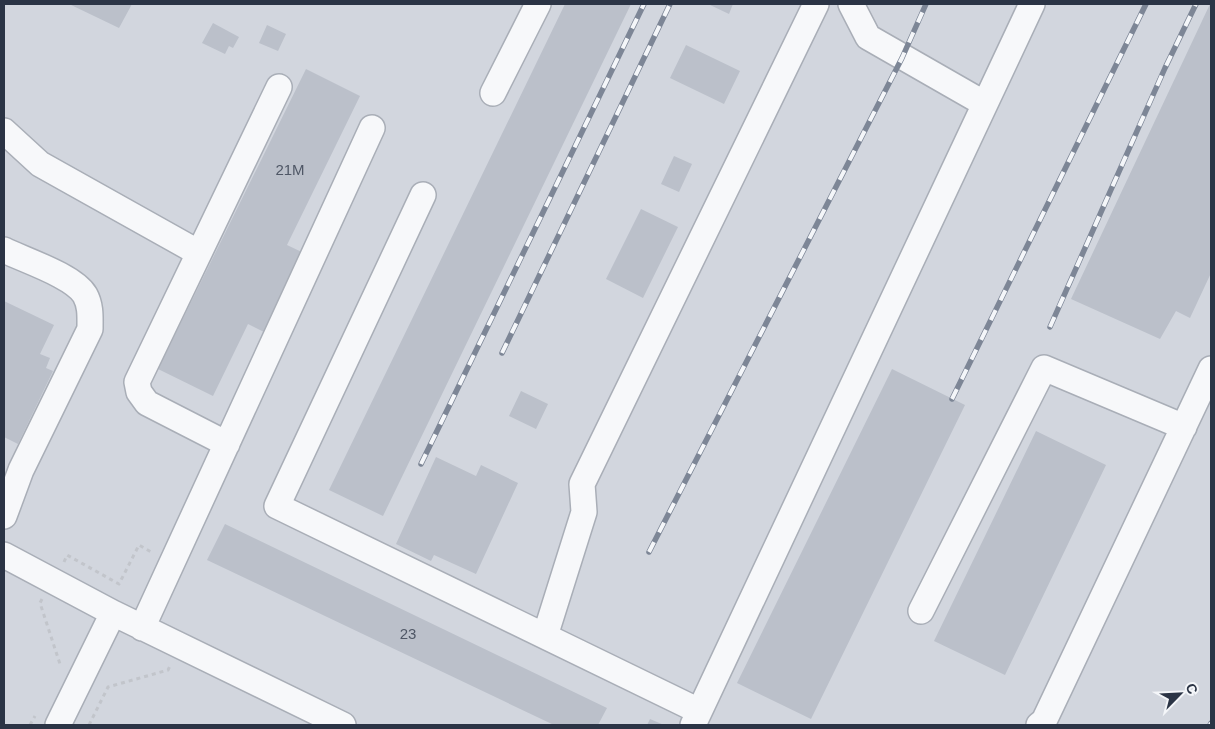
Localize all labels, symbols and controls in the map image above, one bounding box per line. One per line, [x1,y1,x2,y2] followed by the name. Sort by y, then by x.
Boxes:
[275,161,305,178] house number: 21М
[400,625,416,642] house number: 23
[1155,669,1205,719] north arrow
[1183,681,1201,697] text: С

